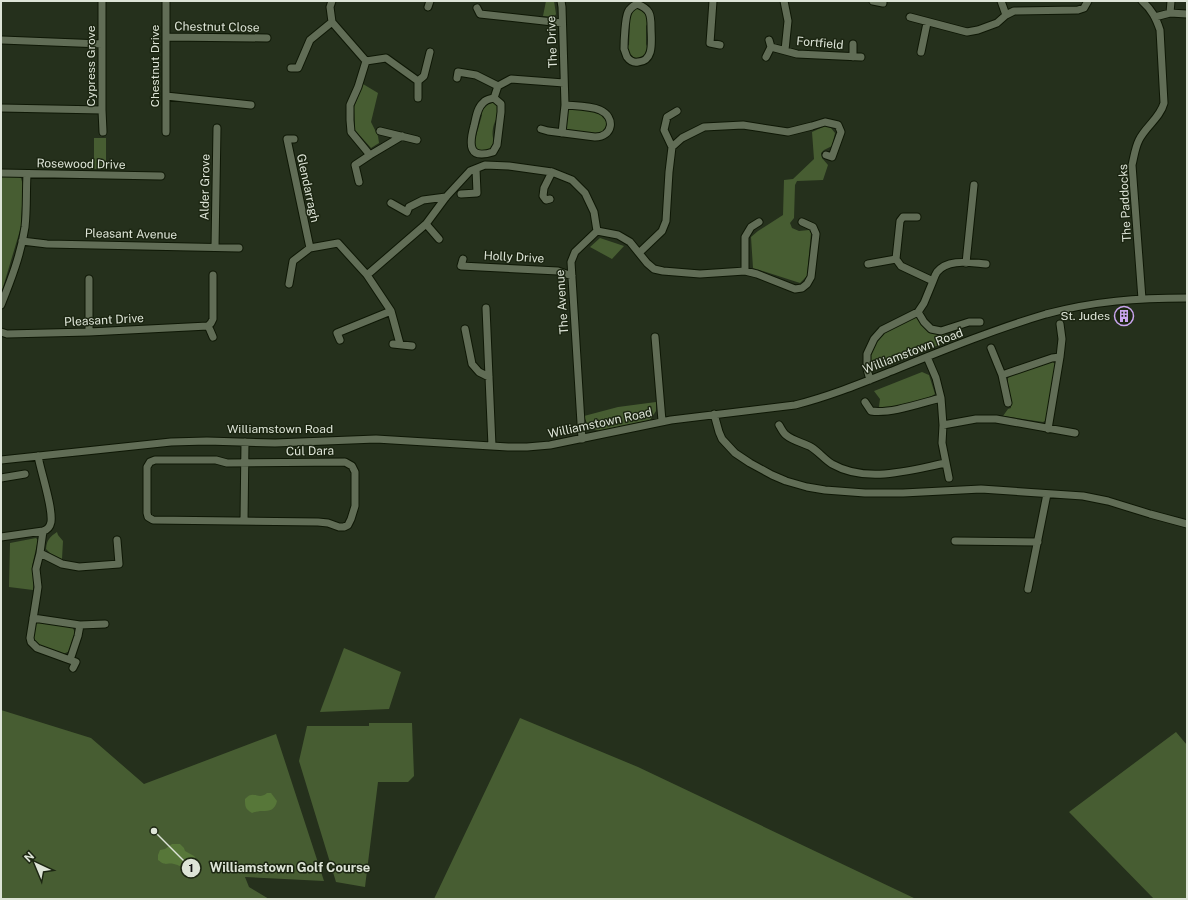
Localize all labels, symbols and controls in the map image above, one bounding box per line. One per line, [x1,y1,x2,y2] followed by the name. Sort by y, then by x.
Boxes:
[544,15,560,68] street label: The Drive
[174,19,260,35] street label: Chestnut Close
[148,24,162,107] street label: Chestnut Drive
[84,25,98,106] street label: Cypress Grove
[796,34,844,52] street label: Fortfield
[294,152,322,224] street label: Glendarragh
[197,154,213,220] street label: Alder Grove
[36,156,126,172] street label: Rosewood Drive
[1116,164,1134,242] street label: The Paddocks
[85,226,178,242] street label: Pleasant Avenue
[483,248,545,266] street label: Holly Drive
[553,269,571,335] street label: The Avenue
[1113,305,1135,327] building icon: St. Judes
[1060,309,1110,323] place label: St. Judes
[64,311,144,329] street label: Pleasant Drive
[861,325,965,377] street label: Williamstown Road
[547,405,653,441] street label: Williamstown Road
[227,422,333,436] street label: Williamstown Road
[286,444,334,458] street label: Cúl Dara
[16,844,56,884] north arrow
[22,850,36,864] text: N
[181,855,378,880] callout: Williamstown Golf Course
[210,860,370,875] text: Williamstown Golf Course
[188,861,194,875] text: 1

